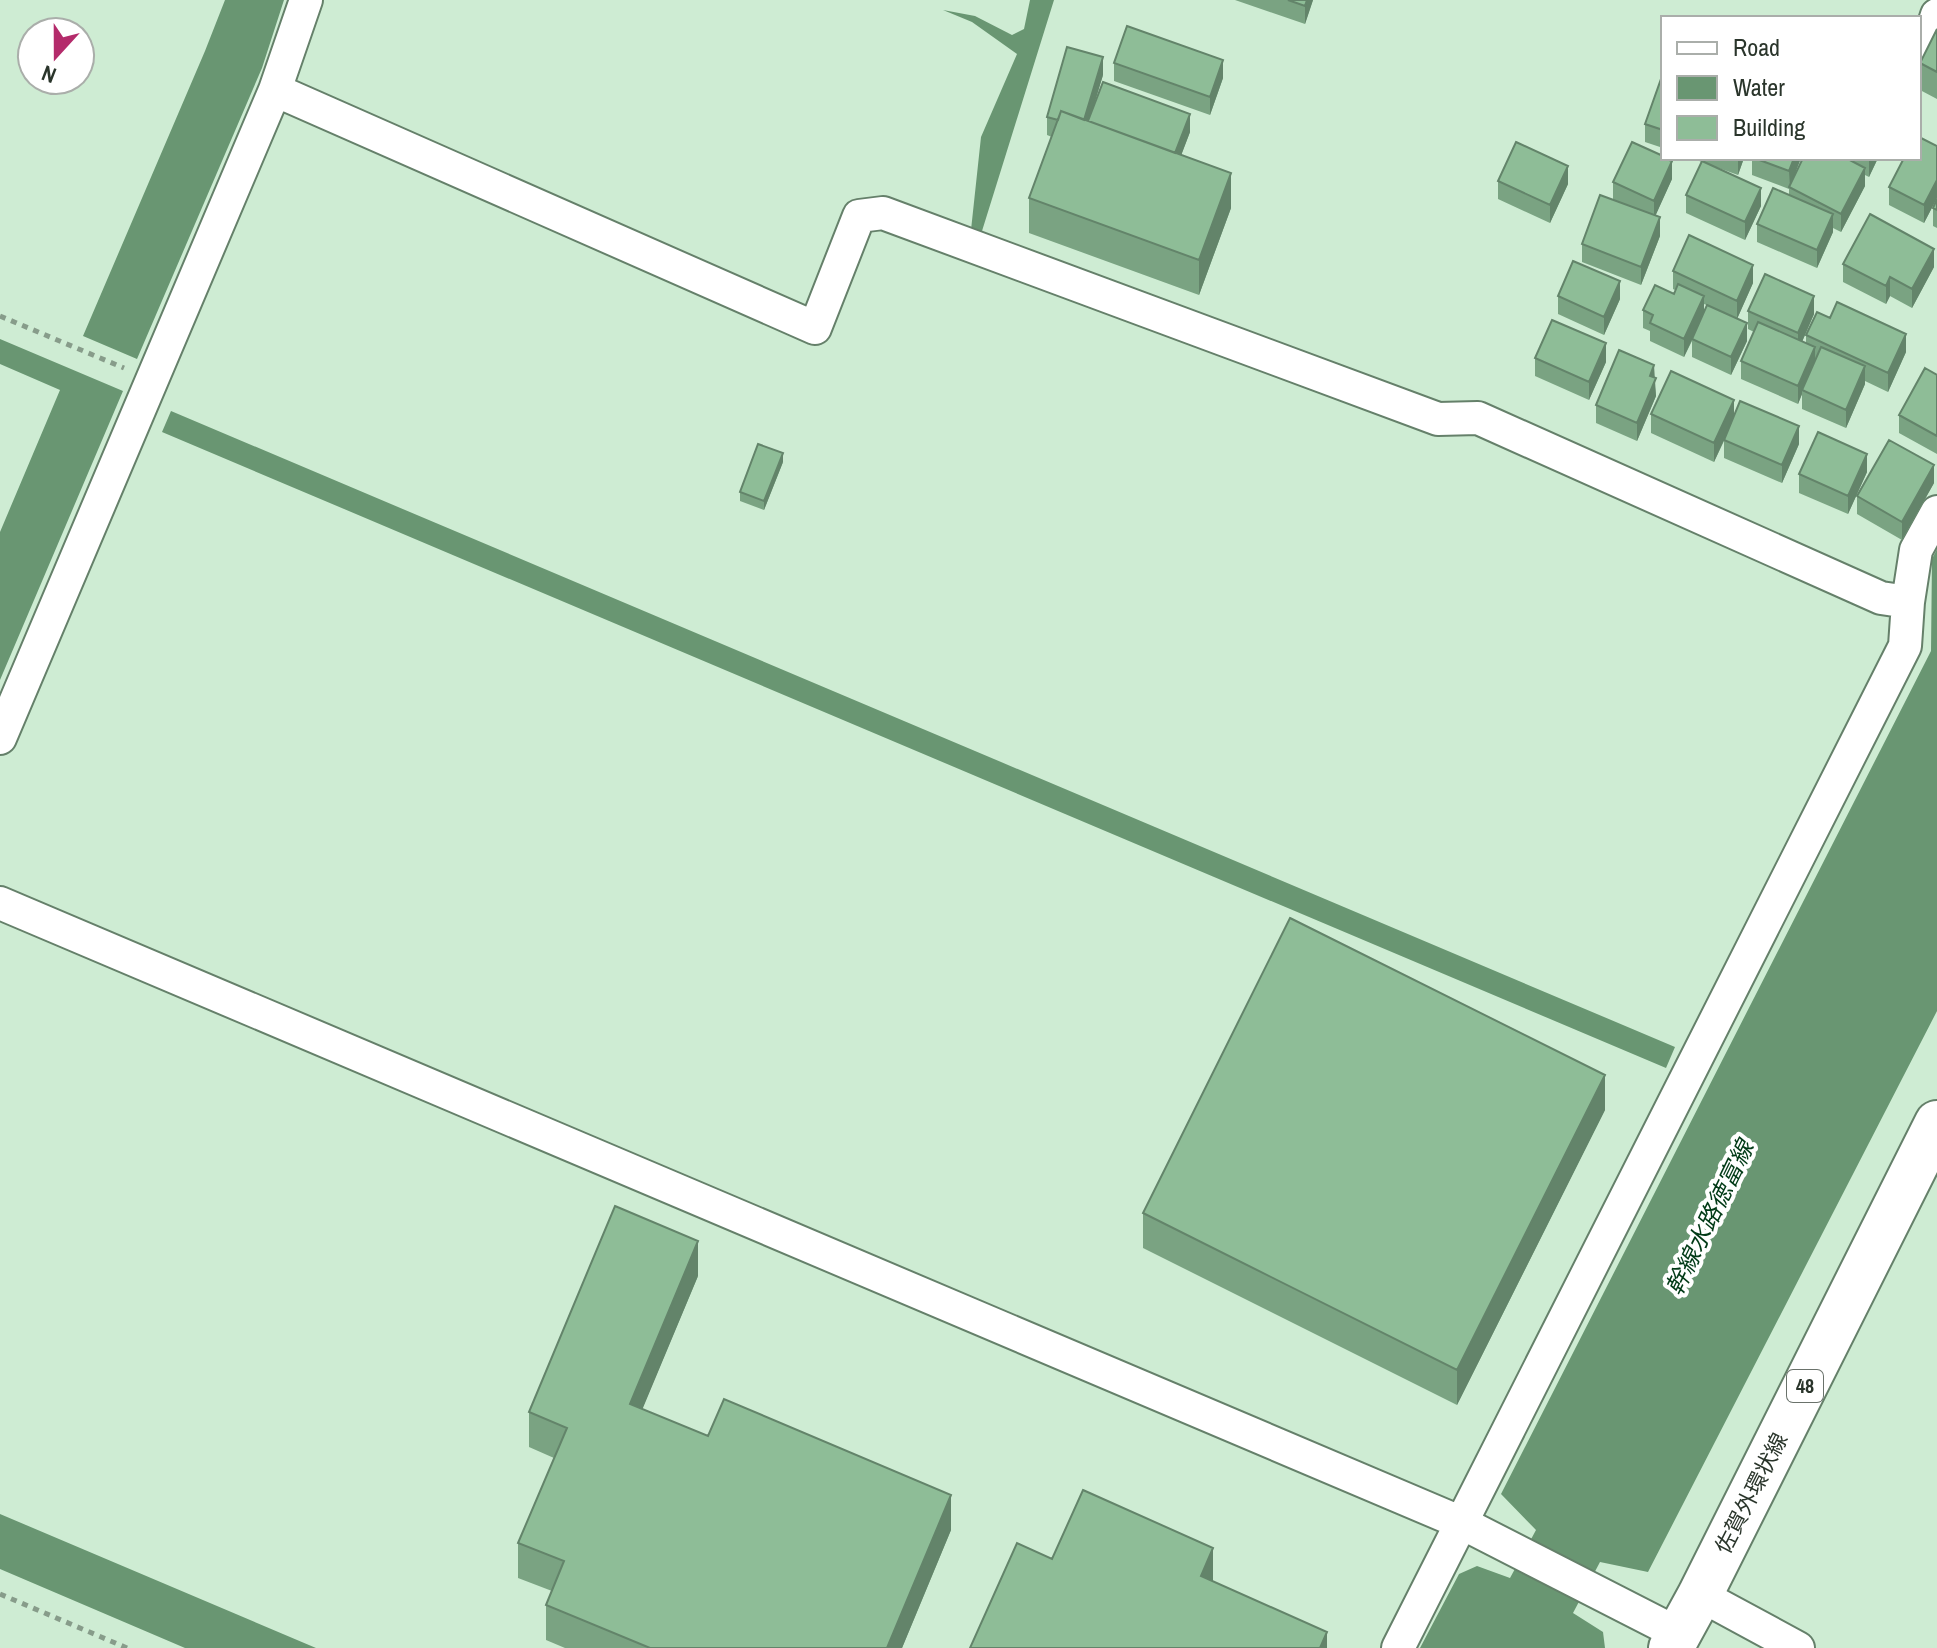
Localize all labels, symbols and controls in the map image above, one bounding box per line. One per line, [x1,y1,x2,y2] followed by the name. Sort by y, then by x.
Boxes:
[16,16,96,96] north arrow
[1661,16,1921,160] legend
[1733,31,1780,63] text: Road
[37,58,60,91] text: N
[1733,71,1785,103] text: Water
[1733,111,1805,143] text: Building
[1658,1132,1762,1300] water label: 幹線水路徳富線
[1787,1370,1823,1402] road number: 48
[1708,1427,1794,1559] street label: 佐賀外環状線

